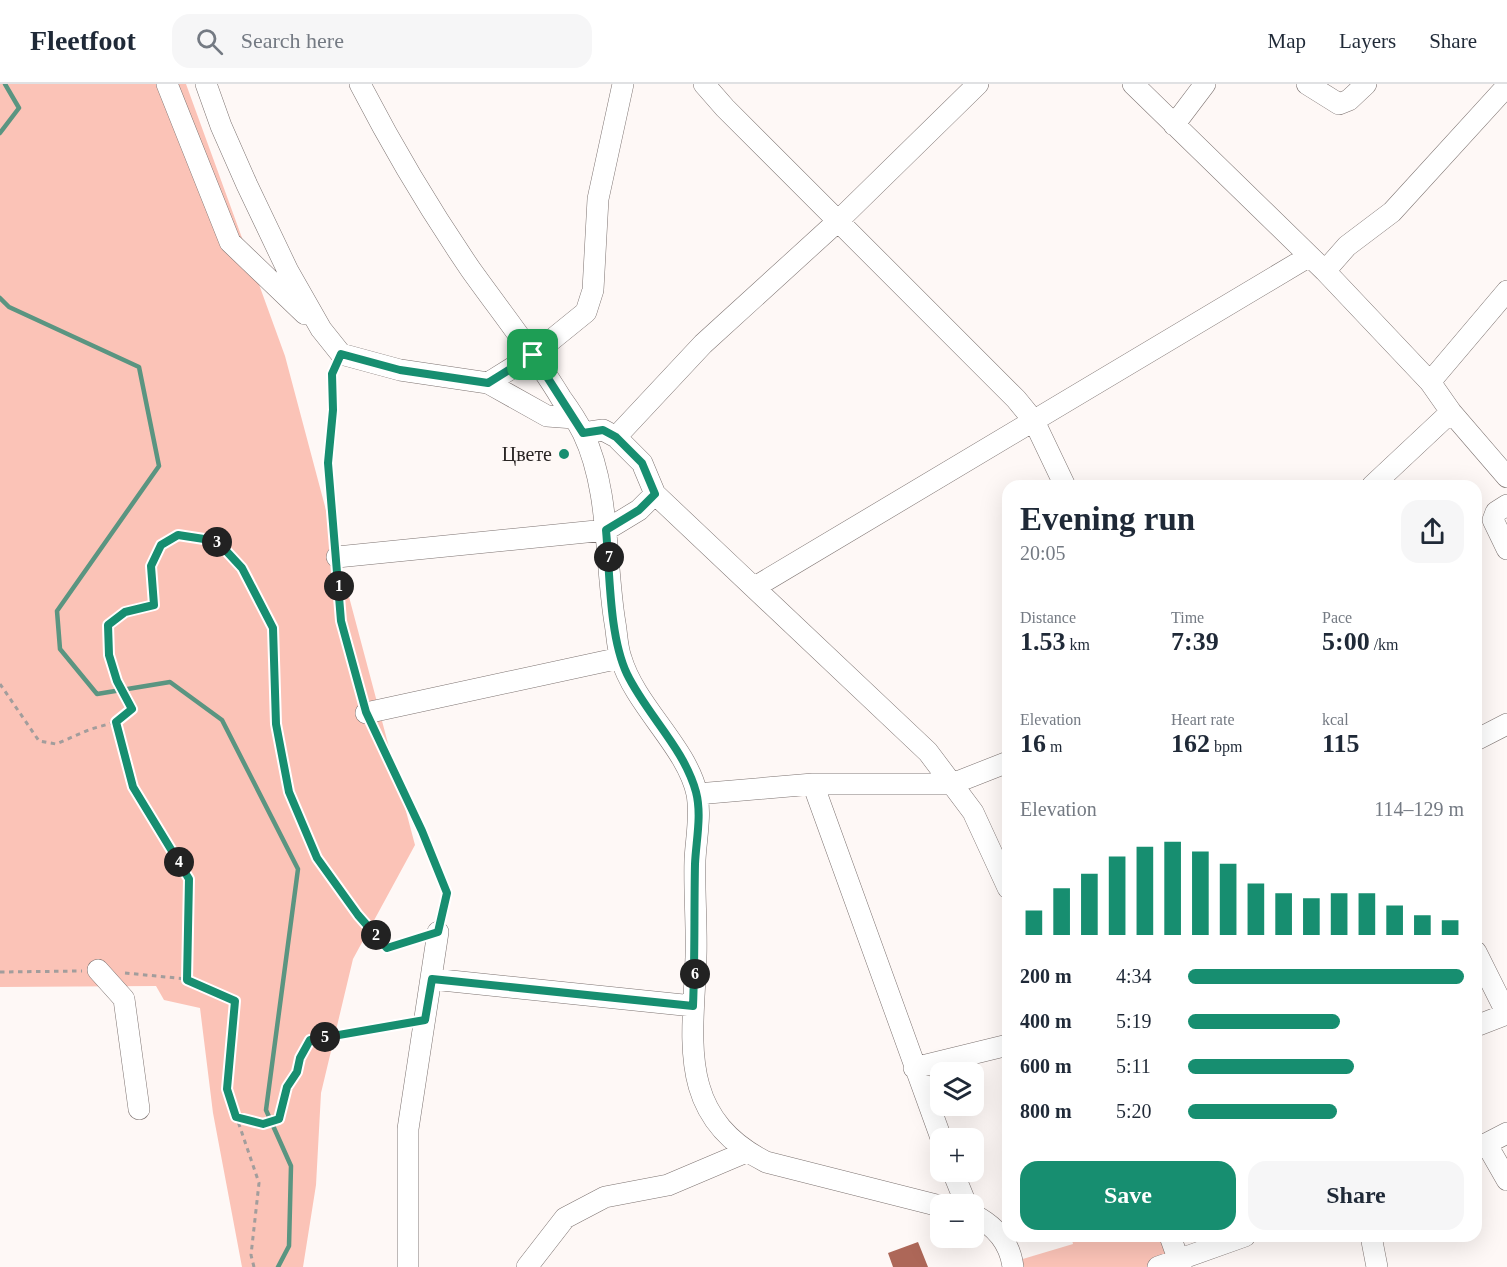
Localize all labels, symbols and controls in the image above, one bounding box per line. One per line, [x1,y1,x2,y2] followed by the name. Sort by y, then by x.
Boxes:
[172,14,592,68] search box
[30,25,136,56] text: Fleetfoot
[193,25,226,58] icon: search
[241,28,344,53] text: Search here
[1268,29,1306,53] text: Map
[1339,29,1396,53] text: Layers
[1429,29,1477,53] text: Share
[507,329,558,380] pin
[516,338,549,371] icon: arrive
[502,443,552,466] place label: Цвете
[557,447,571,461] marker: Цвете
[1401,500,1464,563] button: share
[1020,501,1195,537] text: Evening run
[202,527,232,557] pin: 3
[213,533,221,550] text: 3
[594,542,624,572] pin: 7
[1020,542,1066,564] text: 20:05
[605,548,613,565] text: 7
[324,571,354,601] pin: 1
[335,577,343,594] text: 1
[1020,609,1076,626] text: Distance
[1171,609,1204,626] text: Time
[1322,609,1352,626] text: Pace
[1020,627,1066,656] text: 1.53
[1171,627,1219,656] text: 7:39
[1322,627,1370,656] text: 5:00
[1066,636,1090,653] text: km
[1370,636,1399,653] text: /km
[1020,711,1081,728] text: Elevation
[1171,711,1235,728] text: Heart rate
[1322,711,1349,728] text: kcal
[1020,729,1046,758] text: 16
[1171,729,1210,758] text: 162
[1322,729,1360,758] text: 115
[1046,738,1062,755] text: m
[1210,738,1242,755] text: bpm
[1020,798,1097,820] text: Elevation
[1374,798,1464,820] text: 114–129 m
[164,847,194,877] pin: 4
[175,853,183,870] text: 4
[361,920,391,950] pin: 2
[372,926,380,943] text: 2
[680,959,710,989] pin: 6
[691,965,699,982] text: 6
[1020,965,1072,987] text: 200 m
[1116,965,1152,987] text: 4:34
[1020,1010,1072,1032] text: 400 m
[1116,1010,1152,1032] text: 5:19
[310,1022,340,1052] pin: 5
[321,1028,329,1045] text: 5
[1020,1055,1072,1077] text: 600 m
[1116,1055,1151,1077] text: 5:11
[930,1062,984,1248] map controls
[930,1062,984,1116] button: layers
[1020,1100,1072,1122] text: 800 m
[1116,1100,1152,1122] text: 5:20
[930,1128,984,1182] button: +
[1020,1161,1236,1230] button: Save
[1248,1161,1464,1230] button: Share
[930,1194,984,1248] button: −

